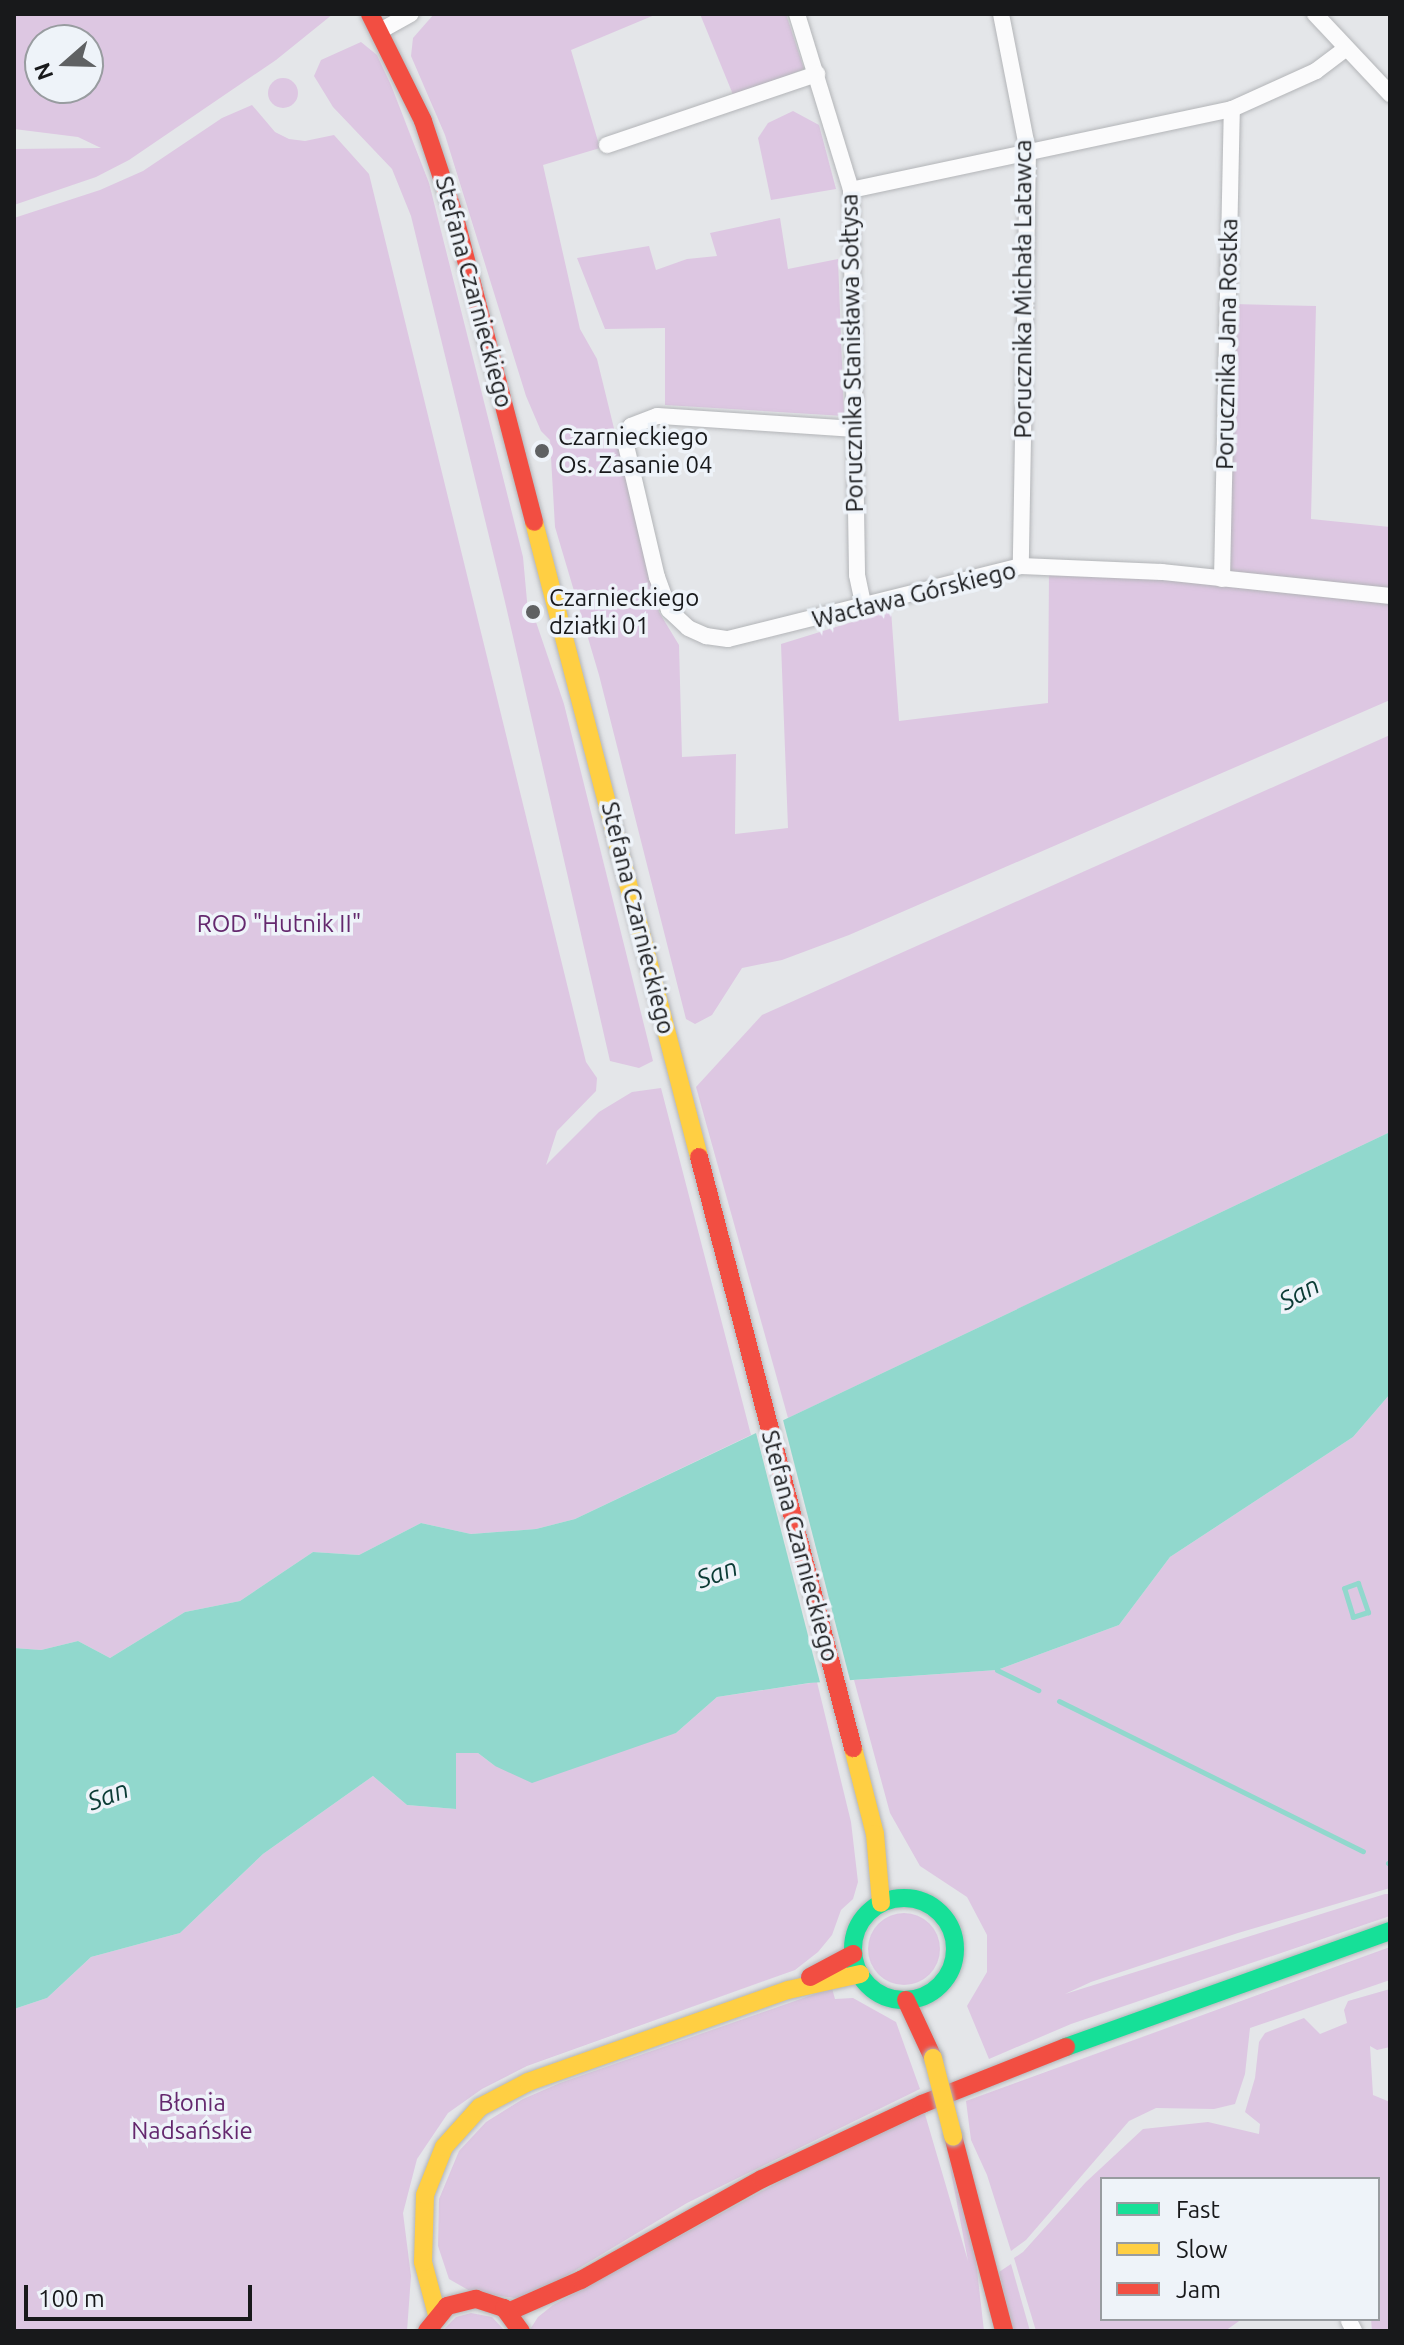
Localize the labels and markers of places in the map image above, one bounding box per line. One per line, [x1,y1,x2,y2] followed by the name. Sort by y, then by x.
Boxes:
[558,423,712,479] place label: Czarnieckiego Os. Zasanie 04
[533,442,551,460] marker: Czarnieckiego Os. Zasanie 04
[549,584,699,640] place label: Czarnieckiego działki 01
[524,603,542,621] marker: Czarnieckiego działki 01

